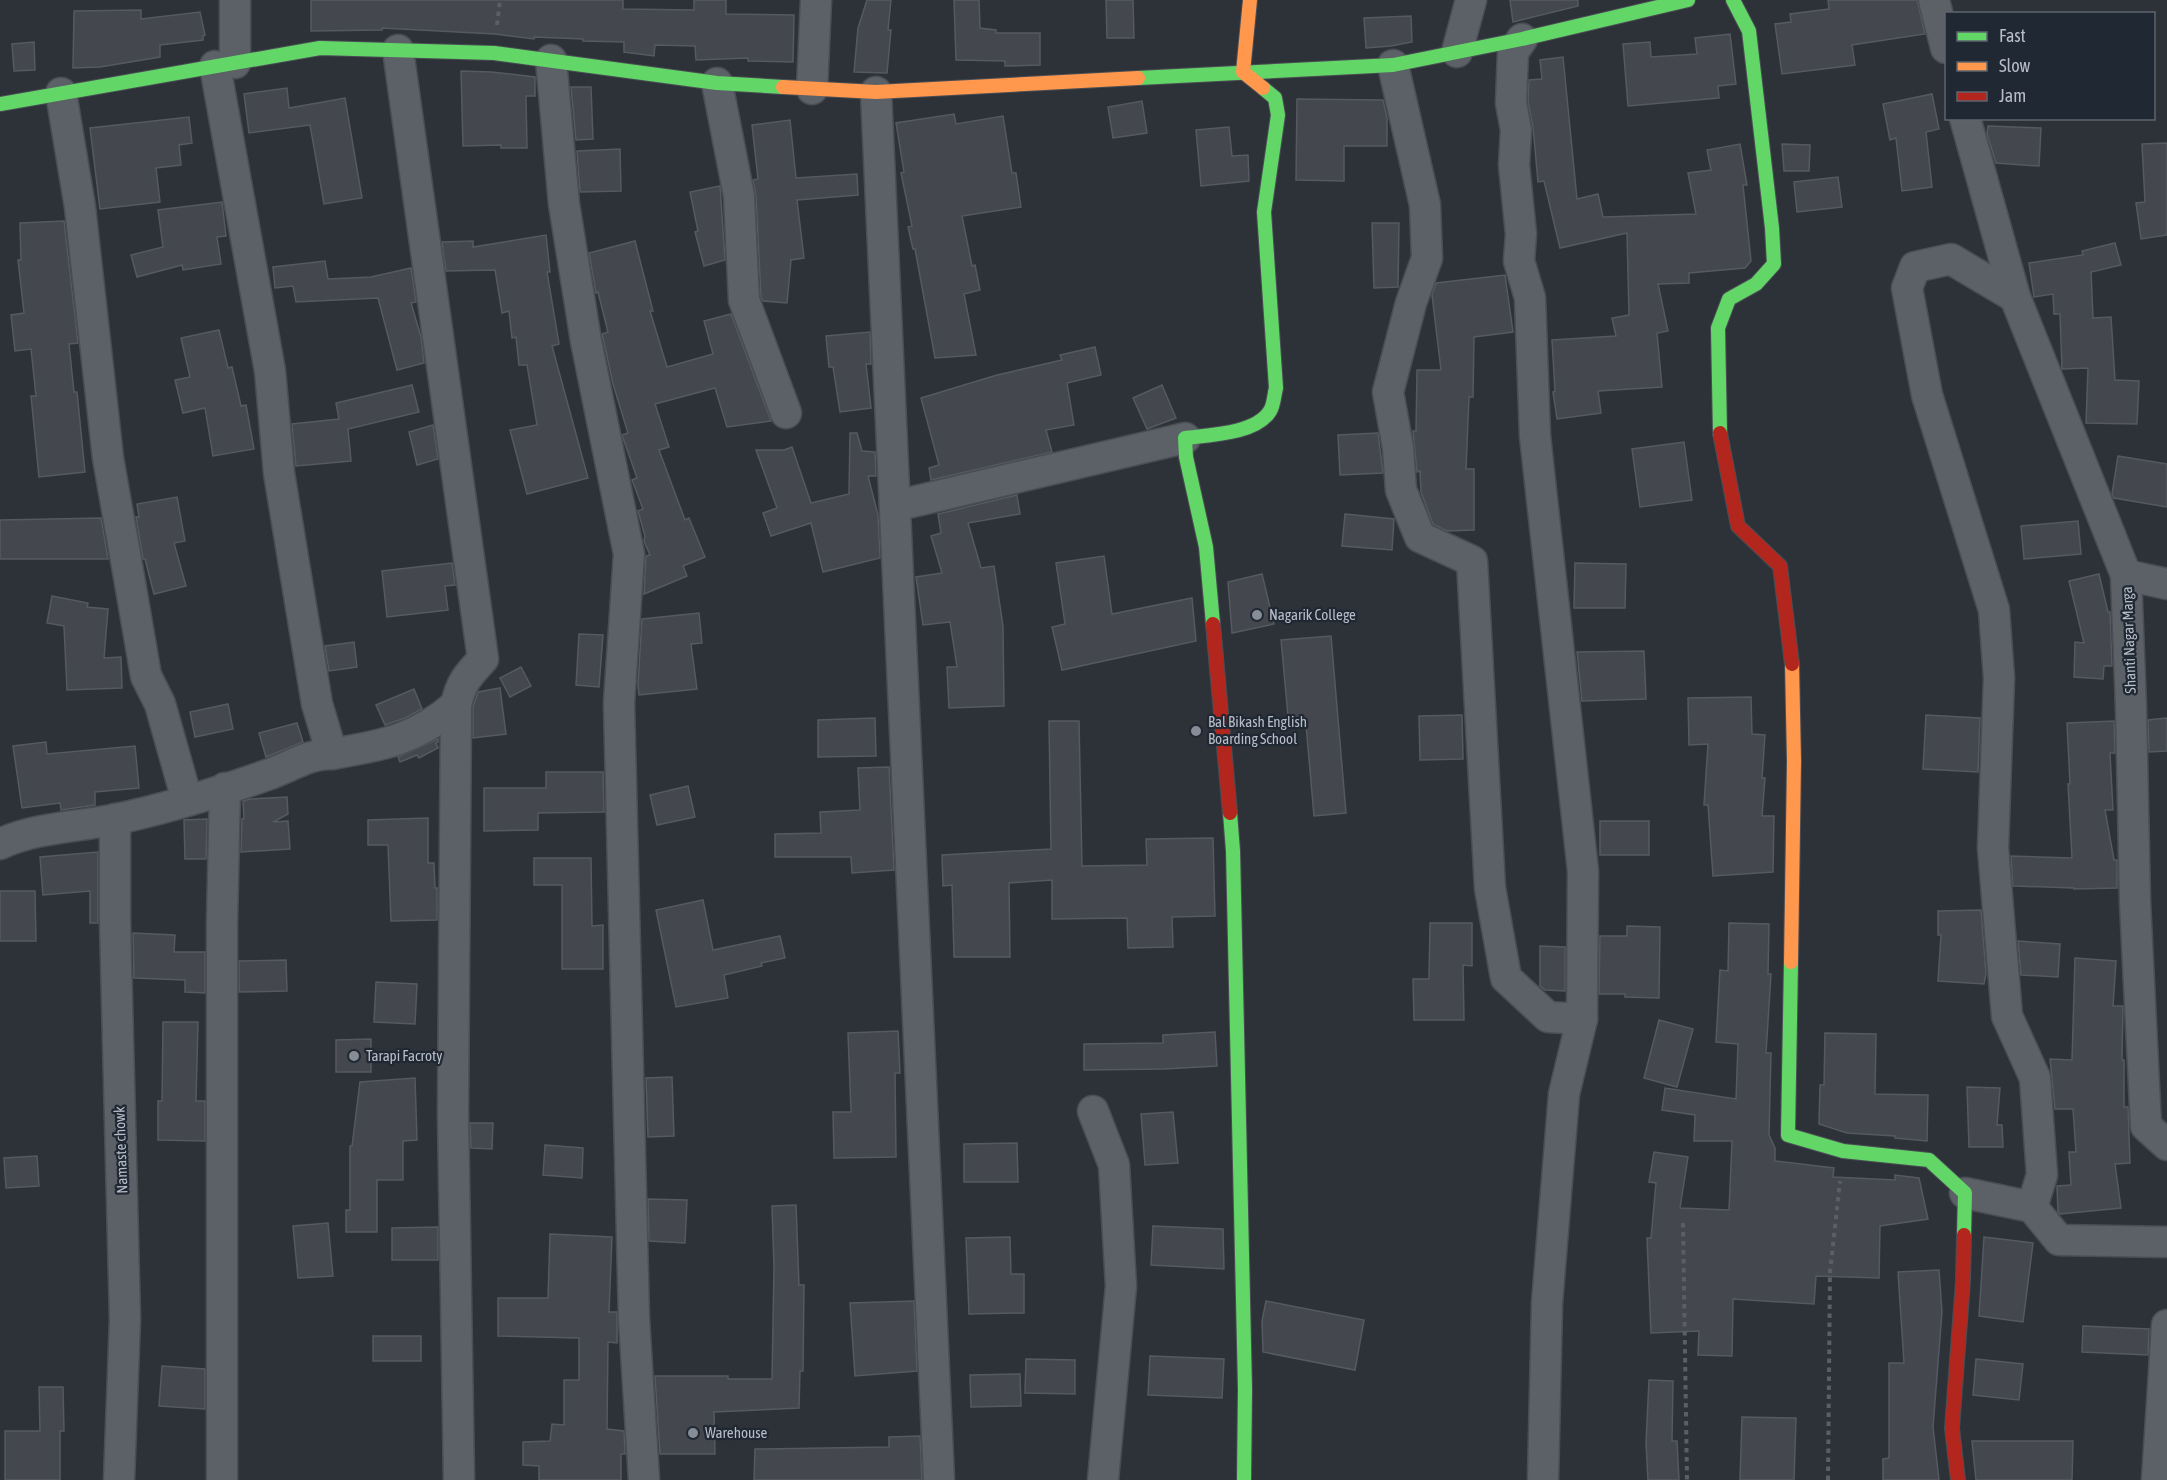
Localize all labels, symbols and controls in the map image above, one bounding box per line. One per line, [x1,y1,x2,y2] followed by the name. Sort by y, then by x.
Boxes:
[1945,12,2155,120] legend
[1999,25,2026,46] text: Fast
[1999,55,2030,76] text: Slow
[1999,85,2026,106] text: Jam
[2118,586,2139,694] street label: Shanti Nagar Marga
[1269,606,1356,623] place label: Nagarik College
[1250,608,1264,622] marker: Nagarik College
[1208,713,1307,747] place label: Bal Bikash English Boarding School
[1189,724,1203,738] marker: Bal Bikash English Boarding School
[366,1047,442,1064] place label: Tarapi Facroty
[347,1049,361,1063] marker: Tarapi Facroty
[110,1106,131,1194] street label: Namaste chowk
[705,1424,768,1441] place label: Warehouse
[686,1426,700,1440] marker: Warehouse

